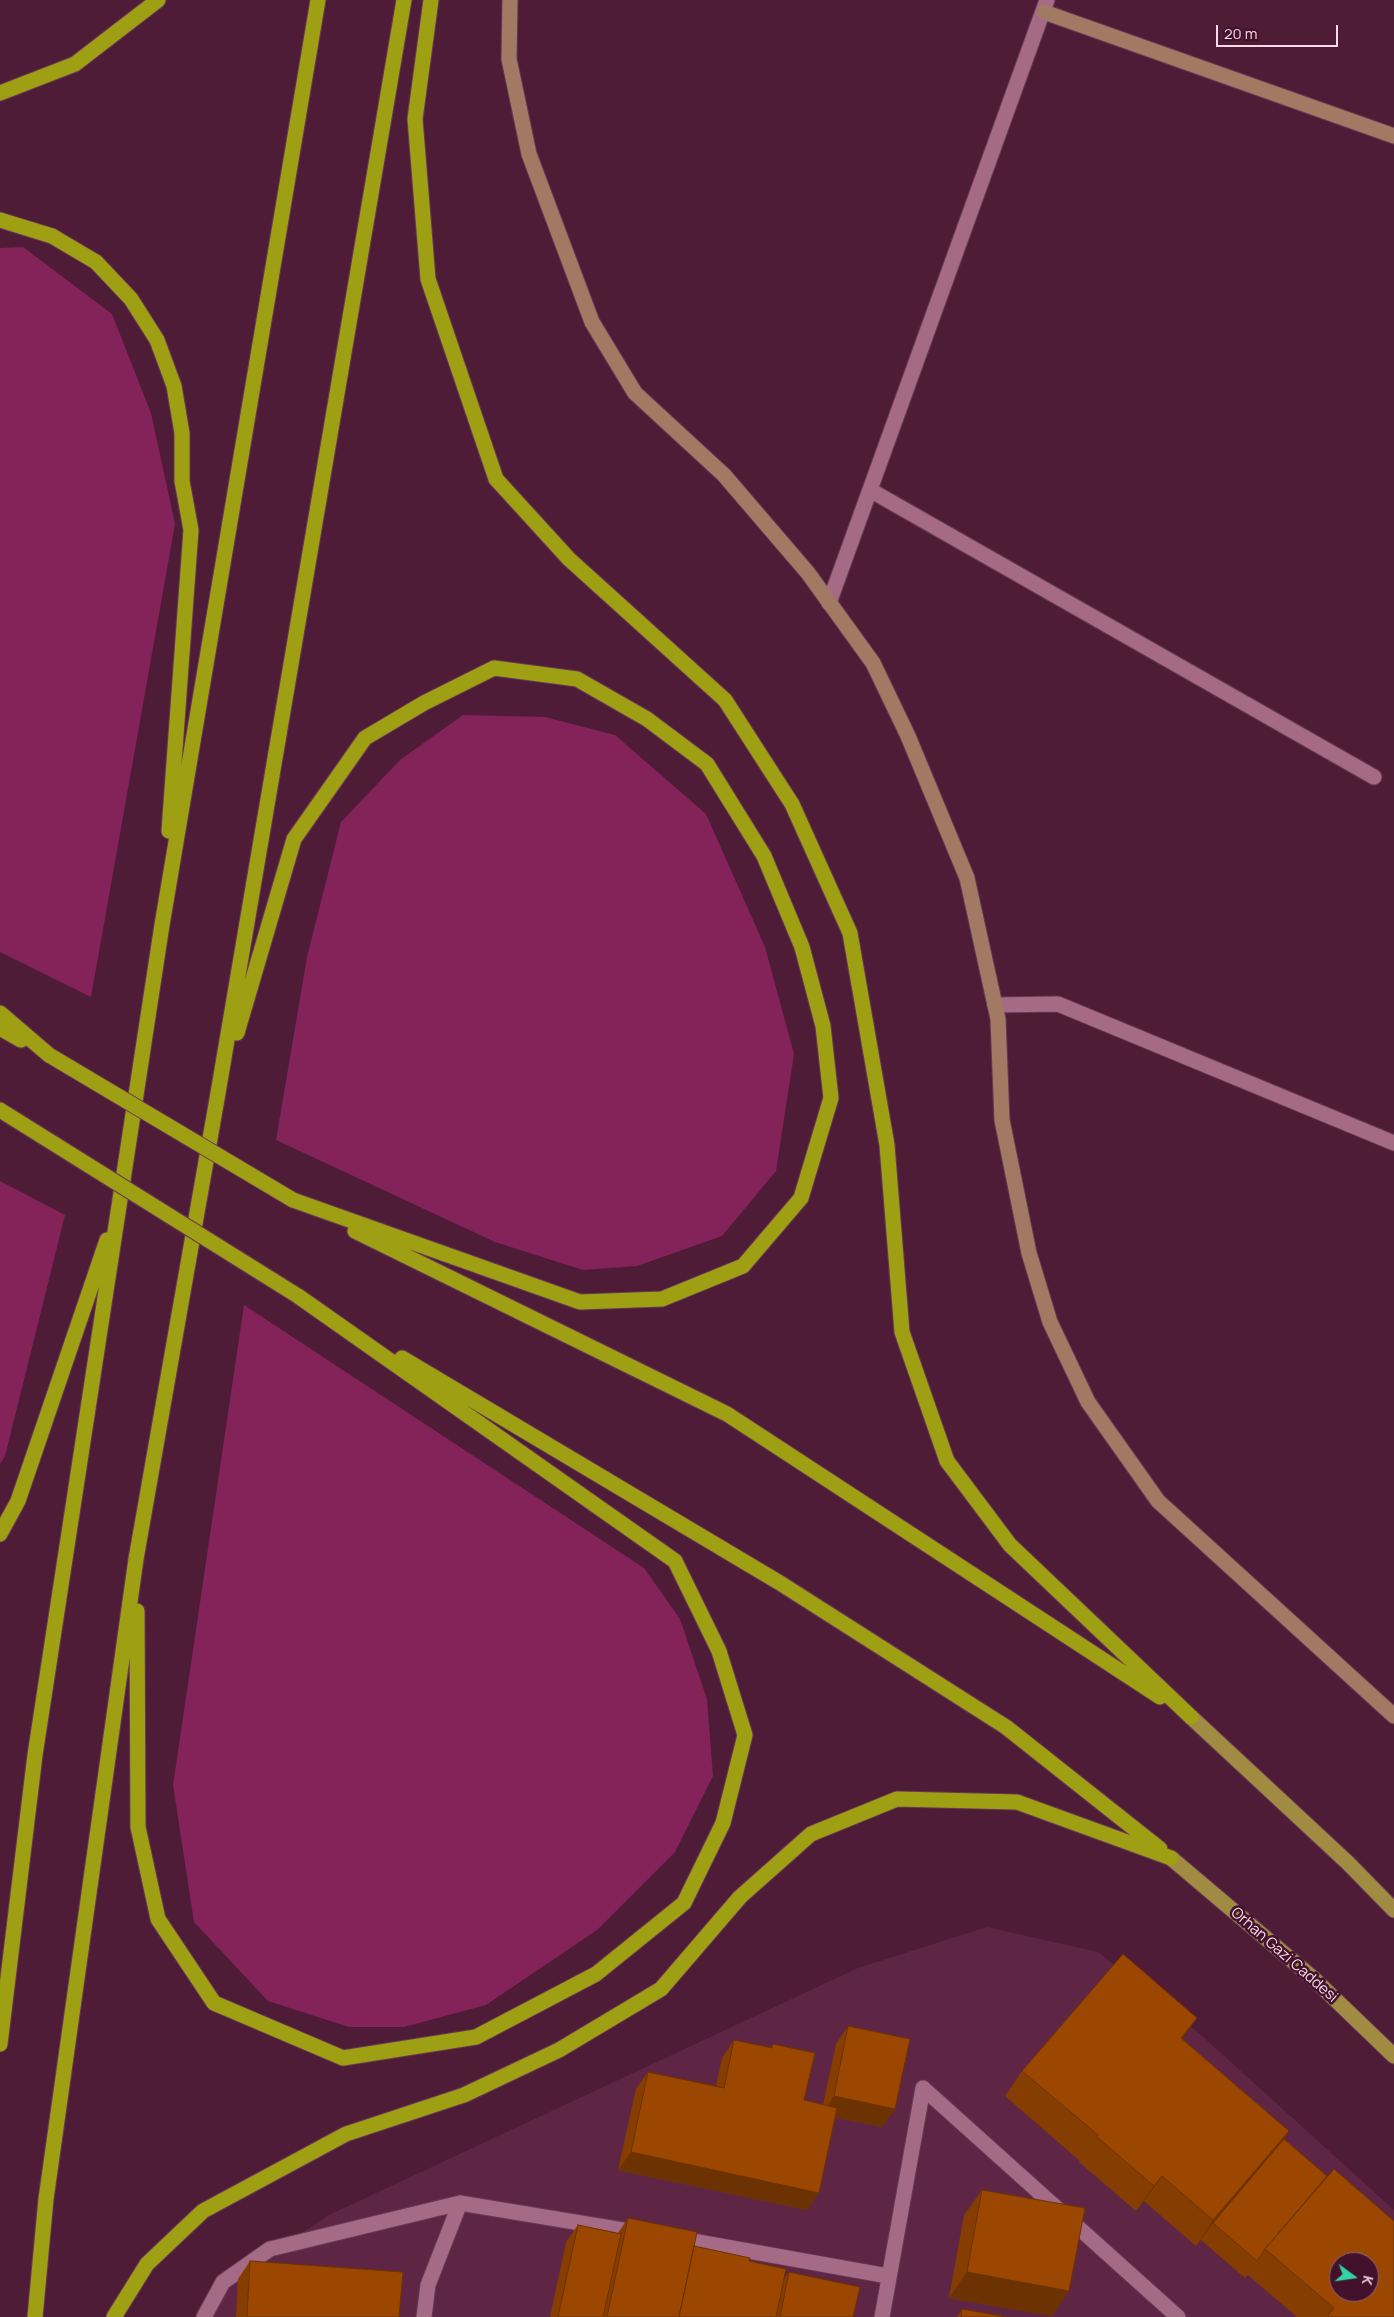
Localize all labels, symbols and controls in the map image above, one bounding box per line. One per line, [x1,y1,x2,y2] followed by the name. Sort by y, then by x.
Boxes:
[1219,15,1342,47] scale bar
[1224,23,1257,44] text: 20 m
[1227,1904,1341,2006] street label: Orhan Gazi Caddesi
[1329,2252,1379,2302] north arrow
[1358,2274,1378,2287] text: K

